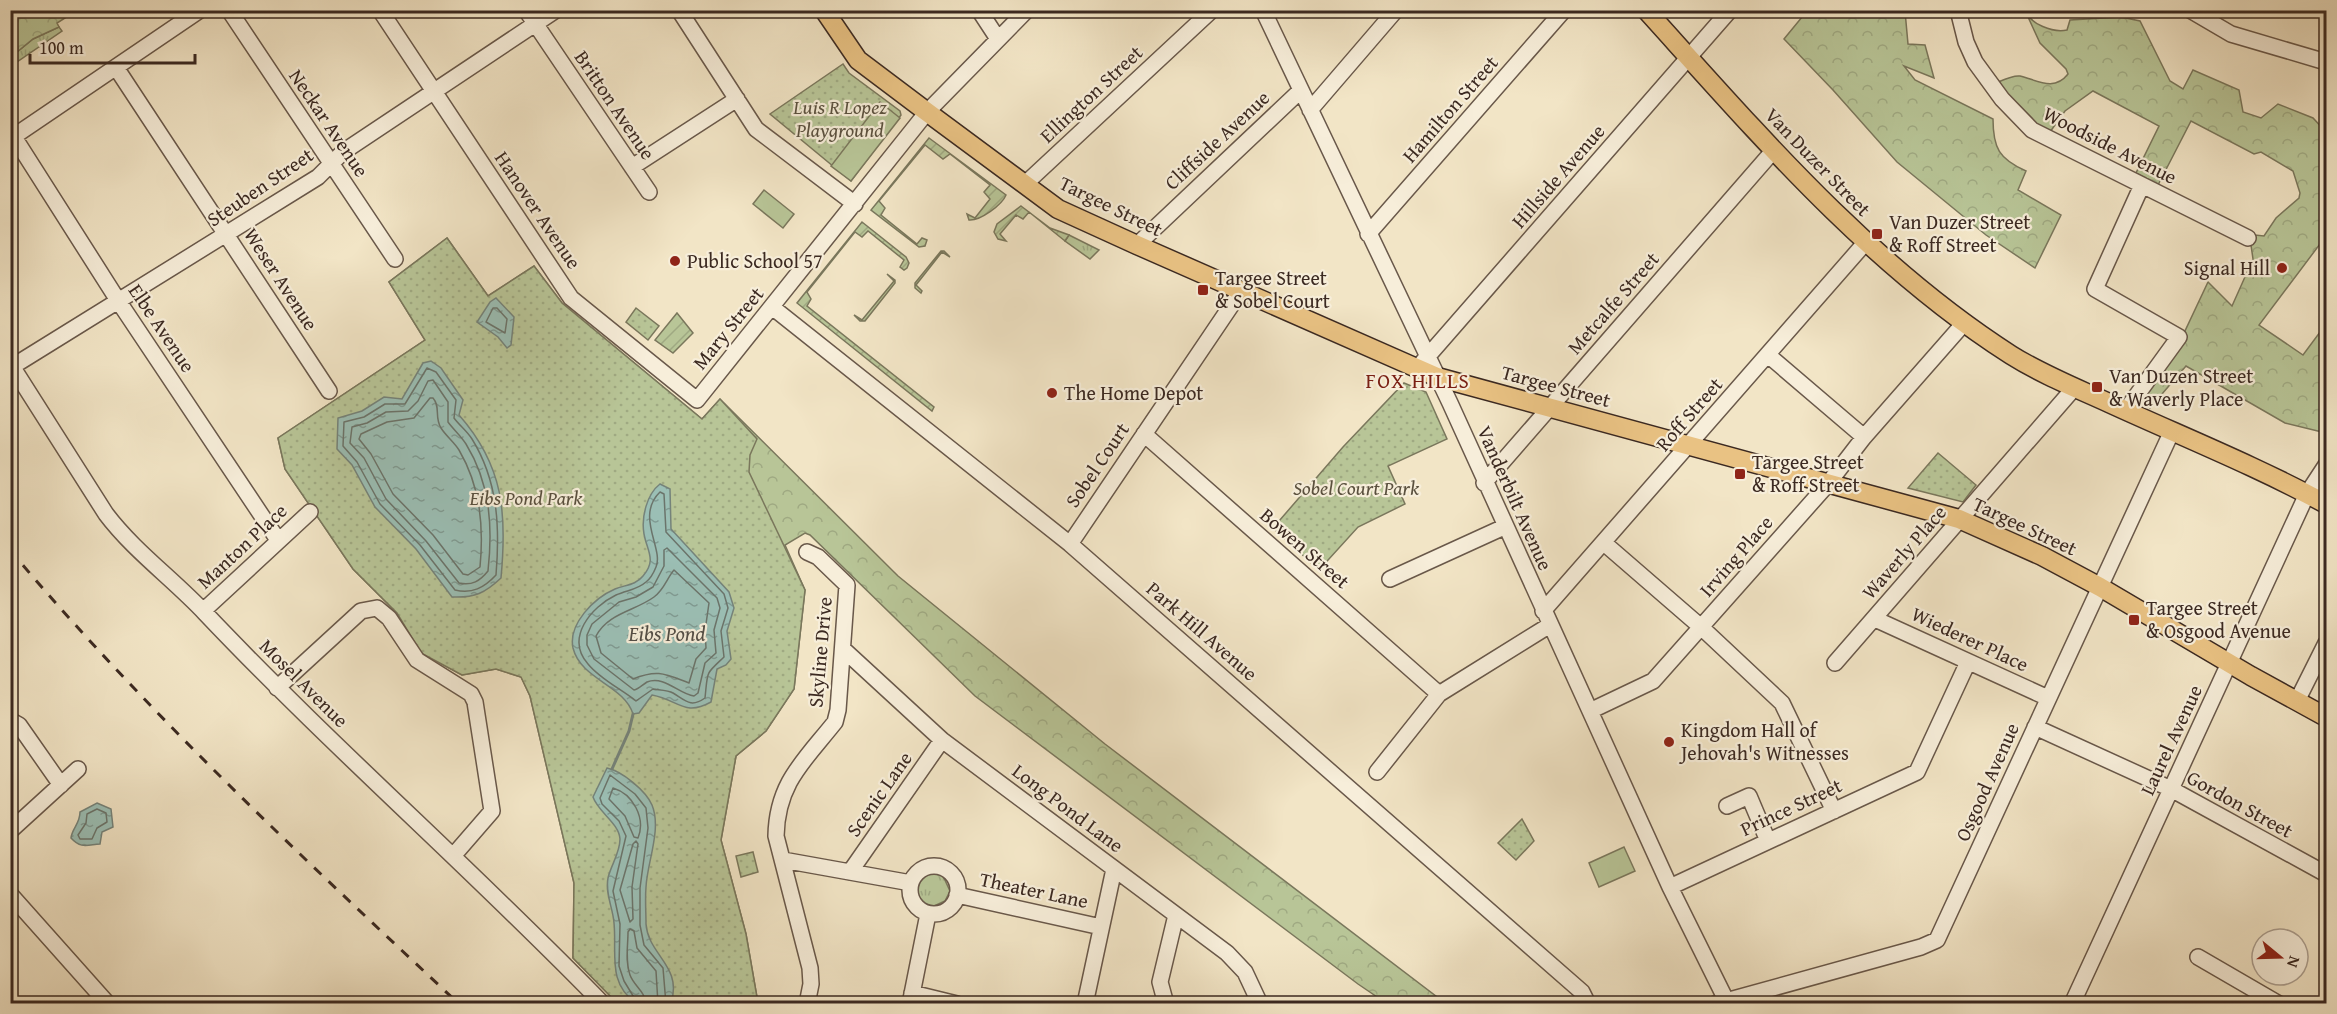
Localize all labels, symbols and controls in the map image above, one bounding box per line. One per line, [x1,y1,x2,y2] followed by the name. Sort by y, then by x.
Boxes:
[30,27,195,65] scale bar
[39,34,84,61] text: 100 m
[1033,38,1149,149] street label: Ellington Street
[568,44,663,165] street label: Britton Avenue
[1395,49,1504,169] street label: Hamilton Street
[283,63,376,183] street label: Neckar Avenue
[1158,83,1276,196] street label: Cliffside Avenue
[792,92,887,144] park label: Luis R Lopez Playground
[2038,98,2182,191] street label: Woodside Avenue
[1759,101,1878,223] street label: Van Duzer Street
[1504,117,1611,234] street label: Hillside Avenue
[201,140,319,233] street label: Steuben Street
[488,145,589,275] street label: Hanover Avenue
[1055,168,1168,243] street label: Targee Street
[1889,207,2030,259] place label: Van Duzer Street & Roff Street
[237,222,325,336] street label: Weser Avenue
[1870,227,1884,241] marker: Van Duzer Street & Roff Street
[1560,245,1665,360] street label: Metcalfe Street
[687,246,823,275] place label: Public School 57
[2184,253,2270,282] place label: Signal Hill
[668,254,682,268] marker: Public School 57
[2275,261,2289,275] marker: Signal Hill
[1215,263,1330,315] place label: Targee Street & Sobel Court
[122,278,203,378] street label: Elbe Avenue
[685,280,770,375] street label: Mary Street
[1196,283,1210,297] marker: Targee Street & Sobel Court
[1498,357,1614,414] street label: Targee Street
[2109,361,2253,413] place label: Van Duzen Street & Waverly Place
[1366,365,1470,396] district label: FOX HILLS
[1648,370,1729,457] street label: Roff Street
[1064,378,1203,407] place label: The Home Depot
[2090,380,2104,394] marker: Van Duzen Street & Waverly Place
[1045,386,1059,400] marker: The Home Depot
[1057,416,1136,513] street label: Sobel Court
[1471,421,1560,575] street label: Vanderbilt Avenue
[1752,447,1864,499] place label: Targee Street & Roff Street
[1733,467,1747,481] marker: Targee Street & Roff Street
[1293,473,1420,502] park label: Sobel Court Park
[469,483,583,512] park label: Eibs Pond Park
[1968,489,2082,562] street label: Targee Street
[190,496,293,595] street label: Manton Place
[1854,498,1953,605] street label: Waverly Place
[1254,500,1357,595] street label: Bowen Street
[1692,509,1779,603] street label: Irving Place
[1140,574,1264,687] street label: Park Hill Avenue
[2146,593,2291,645] place label: Targee Street & Osgood Avenue
[800,595,839,709] street label: Skyline Drive
[1907,599,2033,678] street label: Wiederer Place
[2127,613,2141,627] marker: Targee Street & Osgood Avenue
[627,618,706,649] water label: Eibs Pond
[253,632,355,734] street label: Mosel Avenue
[2132,680,2209,800] street label: Laurel Avenue
[1678,715,1849,767] place label: Kingdom Hall of Jehovah's Witnesses
[1947,718,2026,846] street label: Osgood Avenue
[1662,735,1676,749] marker: Kingdom Hall of Jehovah's Witnesses
[839,745,919,842] street label: Scenic Lane
[1007,756,1130,859] street label: Long Pond Lane
[2182,762,2299,845] street label: Gordon Street
[1735,770,1846,843] street label: Prince Street
[977,864,1091,915] street label: Theater Lane
[2250,927,2310,987] north arrow
[2281,953,2307,971] text: N

